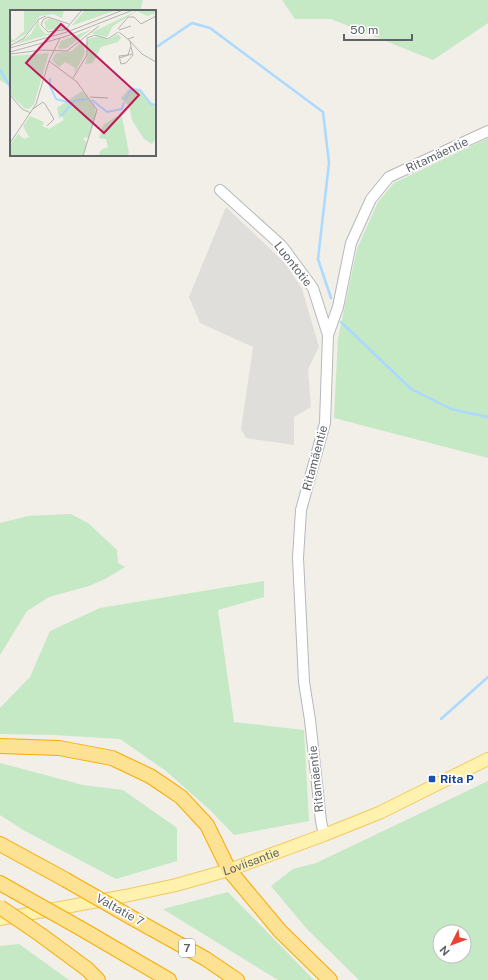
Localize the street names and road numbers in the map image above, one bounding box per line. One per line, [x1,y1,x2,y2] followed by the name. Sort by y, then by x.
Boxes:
[404,134,471,176] street label: Ritamäentie
[271,239,315,289] street label: Luontotie
[300,424,331,492] street label: Ritamäentie
[306,745,326,813] street label: Ritamäentie
[221,845,282,878] street label: Loviisantie
[93,891,147,929] street label: Valtatie 7
[179,939,195,957] road number: 7

